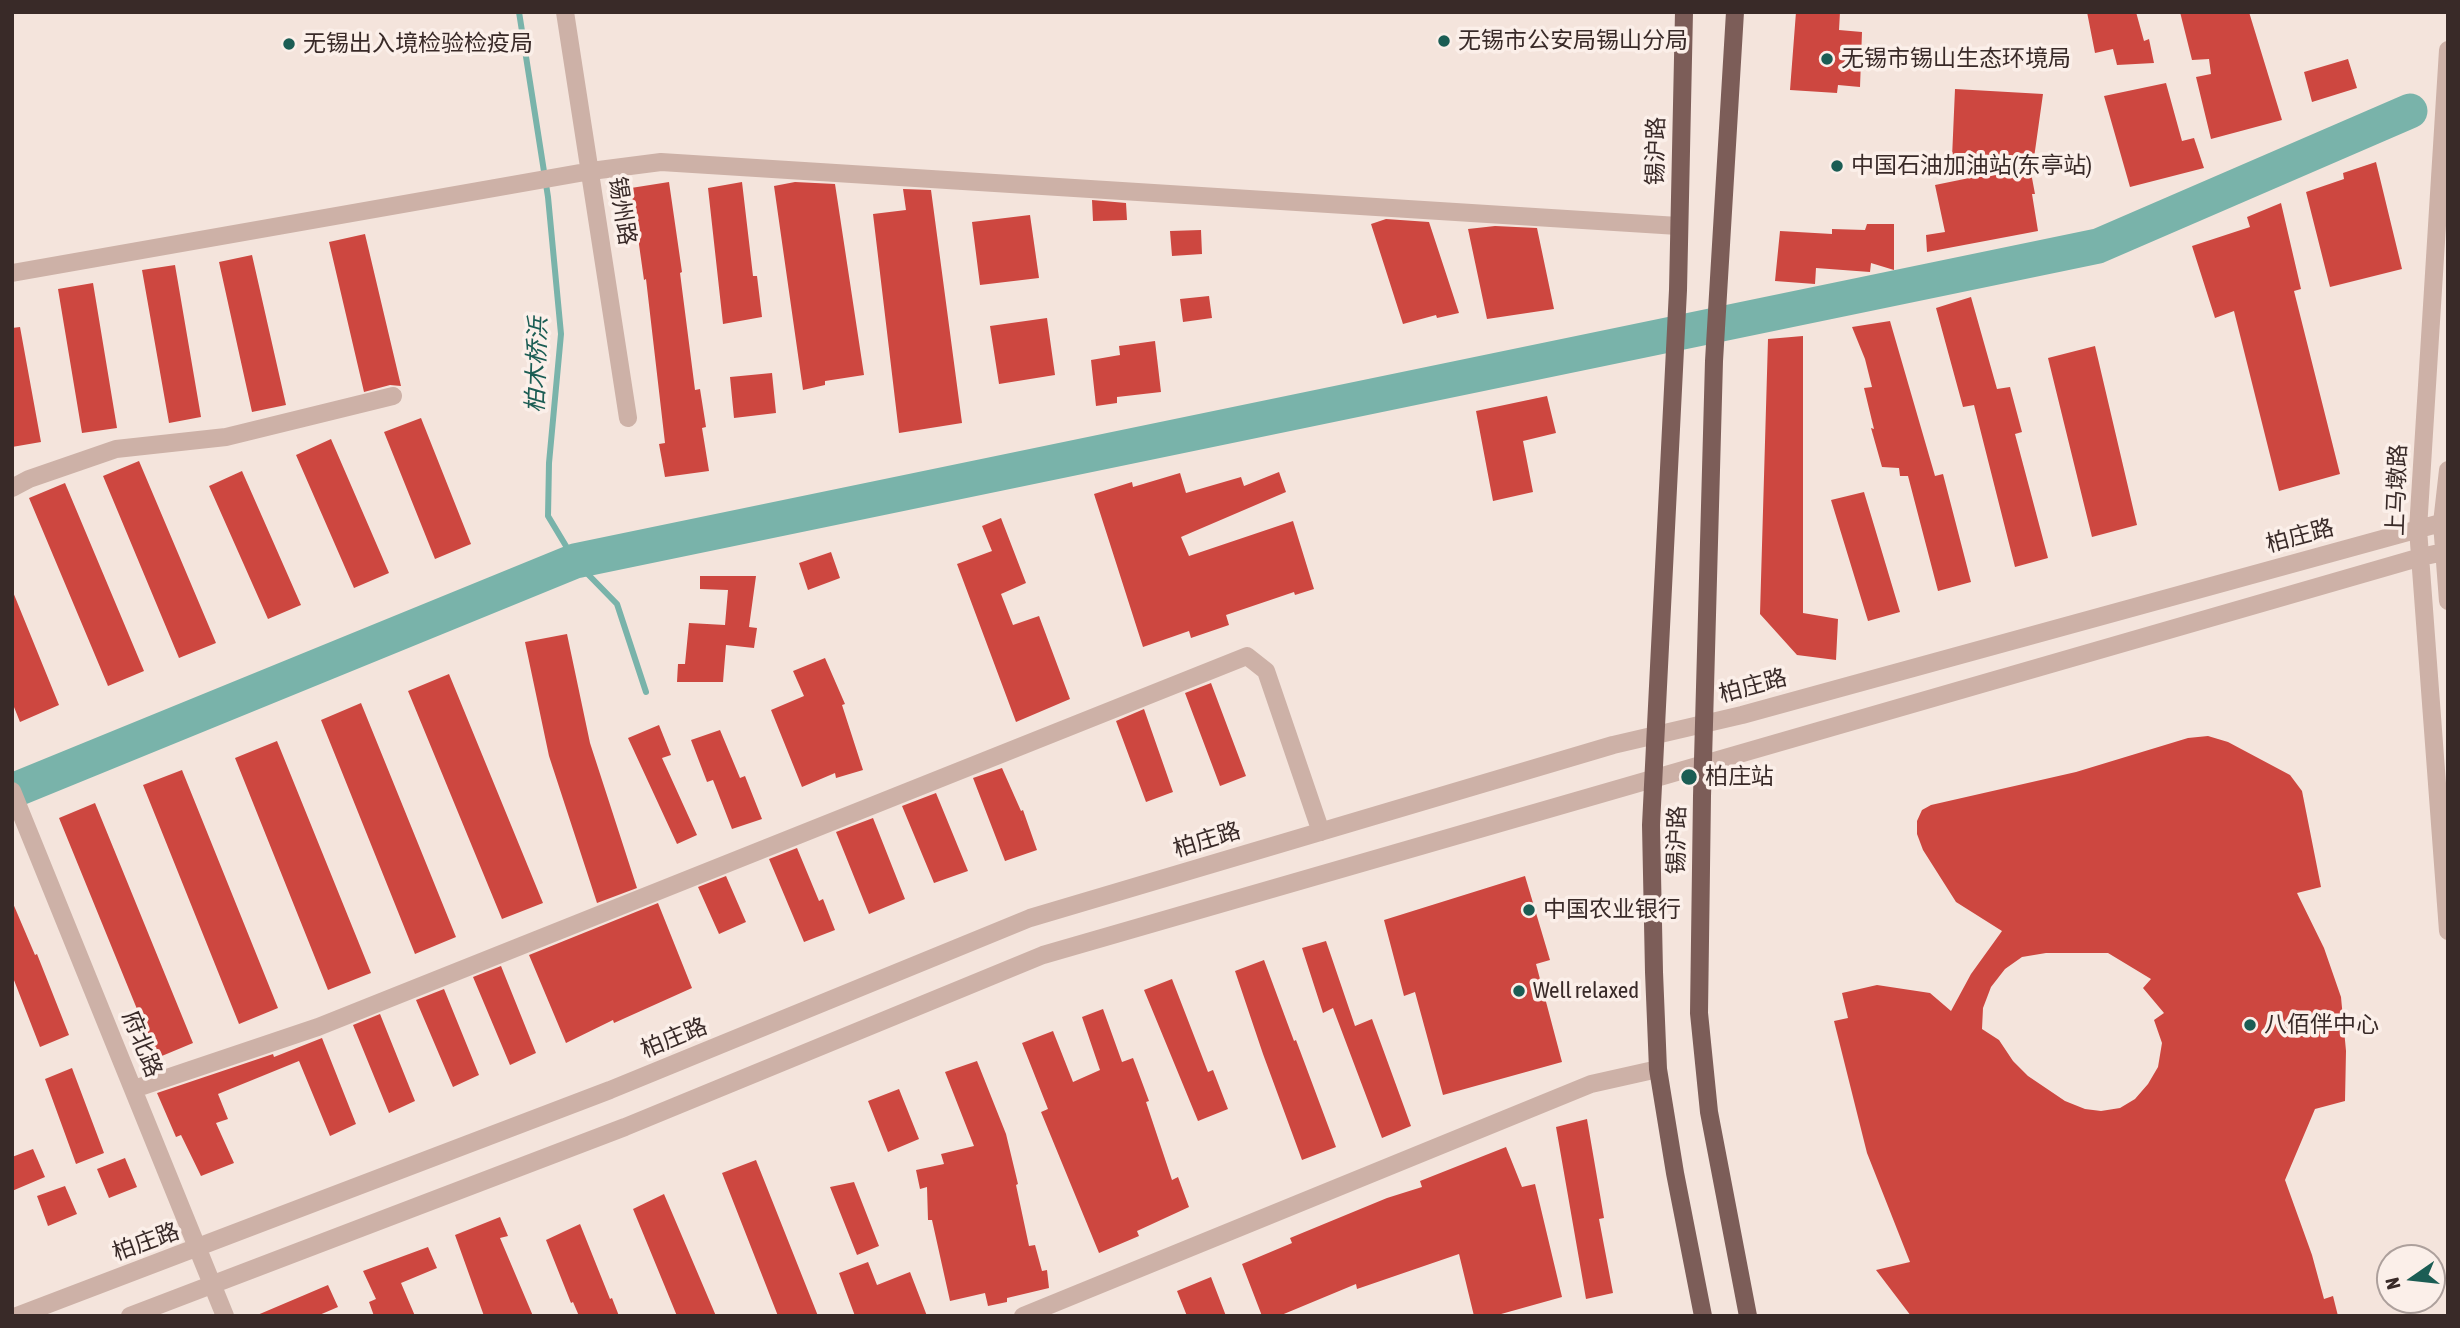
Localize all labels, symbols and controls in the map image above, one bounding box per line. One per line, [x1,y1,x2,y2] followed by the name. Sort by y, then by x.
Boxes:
[1458,27,1688,55] place label: 无锡市公安局锡山分局
[303,30,533,58] place label: 无锡出入境检验检疫局
[1436,33,1452,49] marker: 无锡市公安局锡山分局
[281,36,297,52] marker: 无锡出入境检验检疫局
[1841,45,2071,73] place label: 无锡市锡山生态环境局
[1819,51,1835,67] marker: 无锡市锡山生态环境局
[1642,116,1670,186] street label: 锡沪路
[1851,152,2092,180] place label: 中国石油加油站(东亭站)
[1829,158,1845,174] marker: 中国石油加油站(东亭站)
[603,175,641,247] street label: 锡州路
[521,317,553,413] water label: 柏木桥浜
[2382,444,2412,536] street label: 上马墩路
[2263,514,2337,558] street label: 柏庄路
[1716,664,1790,708] street label: 柏庄路
[1705,763,1774,791] place label: 柏庄站
[1679,767,1699,787] marker: 柏庄站
[1663,805,1691,875] street label: 锡沪路
[1170,817,1244,863] street label: 柏庄路
[1543,896,1681,924] place label: 中国农业银行
[1521,902,1537,918] marker: 中国农业银行
[1533,977,1639,1005] place label: Well relaxed
[1511,983,1527,999] marker: Well relaxed
[116,1007,168,1081] street label: 府北路
[2264,1011,2379,1039] place label: 八佰伴中心
[637,1012,711,1064] street label: 柏庄路
[2242,1017,2258,1033] marker: 八佰伴中心
[109,1217,183,1267] street label: 柏庄路
[2376,1244,2446,1314] north arrow
[2381,1275,2405,1292] text: N

